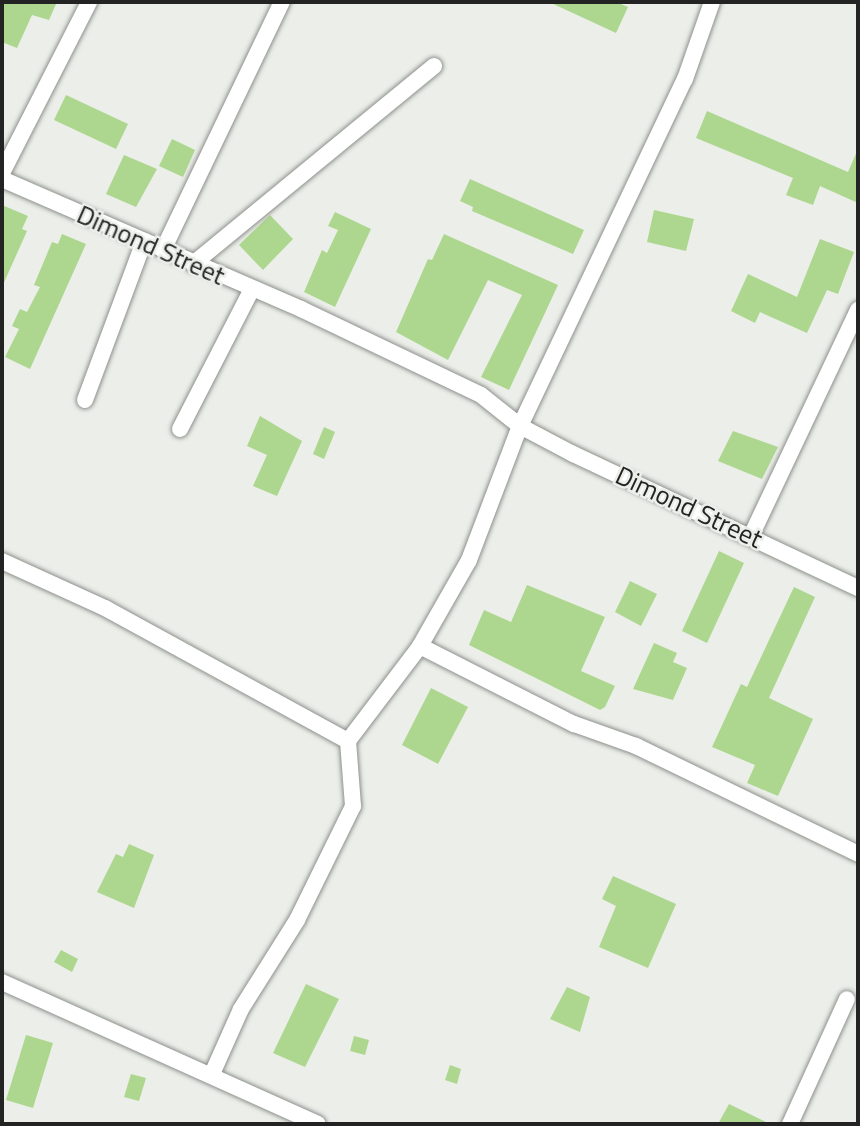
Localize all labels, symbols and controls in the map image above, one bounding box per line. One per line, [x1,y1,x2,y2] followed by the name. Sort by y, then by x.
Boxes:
[72,199,230,291] street label: Dimond Street
[611,459,767,555] street label: Dimond Street

